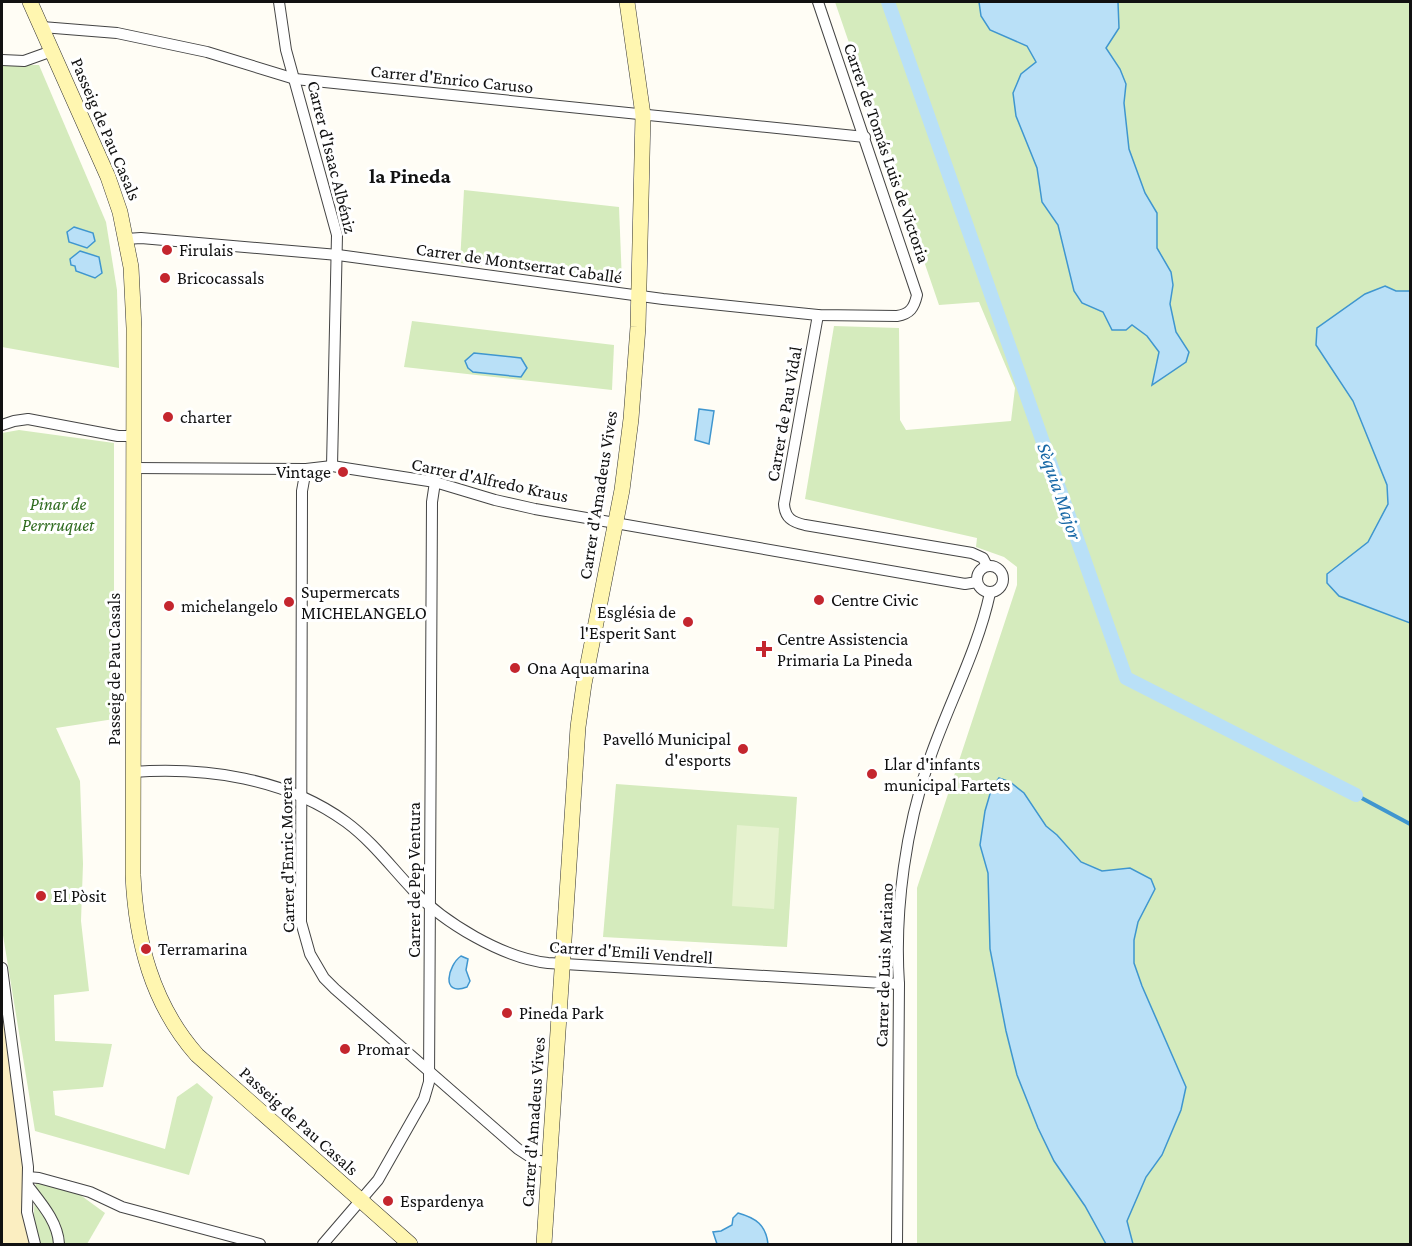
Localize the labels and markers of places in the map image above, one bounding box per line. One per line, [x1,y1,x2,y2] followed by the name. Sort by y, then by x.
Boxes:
[179,240,233,260] place label: Firulais
[160,243,174,257] marker: Firulais
[177,268,264,288] place label: Bricocassals
[158,271,172,285] marker: Bricocassals
[180,407,233,427] place label: charter
[161,410,175,424] marker: charter
[276,462,331,482] place label: Vintage
[336,465,350,479] marker: Vintage
[301,582,427,623] place label: Supermercats MICHELANGELO
[831,590,919,610] place label: Centre Civic
[812,593,826,607] marker: Centre Civic
[282,595,296,609] marker: Supermercats MICHELANGELO
[181,596,278,616] place label: michelangelo
[162,599,176,613] marker: michelangelo
[580,602,677,643] place label: Església de l'Esperit Sant
[681,615,695,629] marker: Església de l'Esperit Sant
[777,629,913,670] place label: Centre Assistencia Primaria La Pineda
[755,640,773,658] marker: Centre Assistencia Primaria La Pineda
[527,658,650,678] place label: Ona Aquamarina
[508,661,522,675] marker: Ona Aquamarina
[603,729,731,770] place label: Pavelló Municipal d'esports
[736,742,750,756] marker: Pavelló Municipal d'esports
[884,754,1010,795] place label: Llar d'infants municipal Fartets
[865,767,879,781] marker: Llar d'infants municipal Fartets
[53,886,107,906] place label: El Pòsit
[34,889,48,903] marker: El Pòsit
[158,939,248,959] place label: Terramarina
[139,942,153,956] marker: Terramarina
[519,1003,604,1023] place label: Pineda Park
[500,1006,514,1020] marker: Pineda Park
[357,1039,411,1059] place label: Promar
[338,1042,352,1056] marker: Promar
[400,1191,484,1211] place label: Espardenya
[381,1194,395,1208] marker: Espardenya

